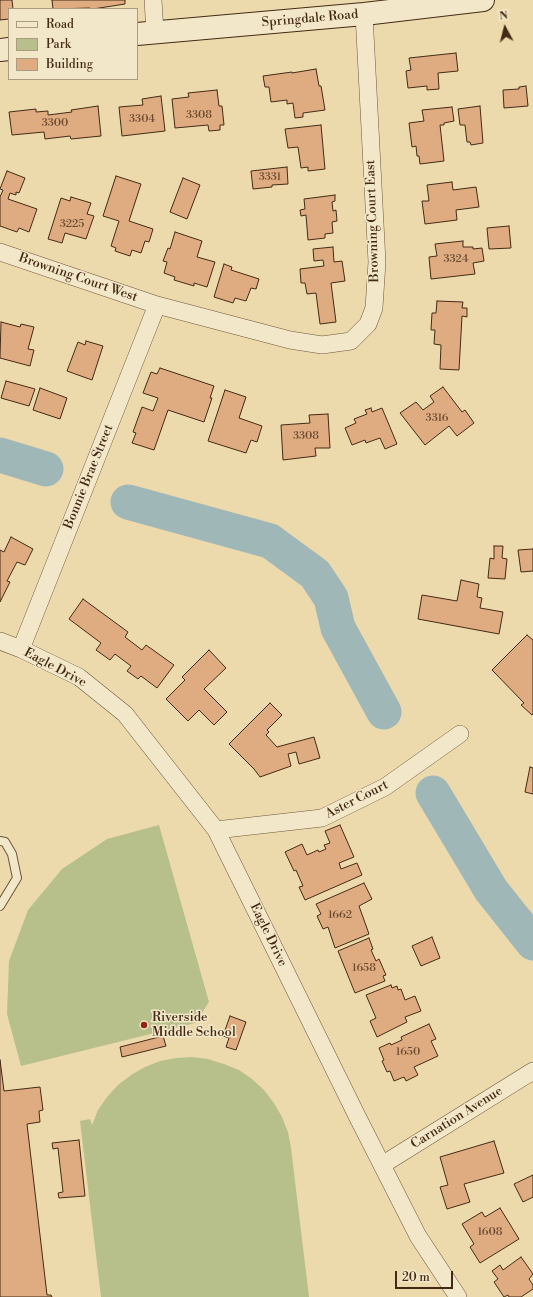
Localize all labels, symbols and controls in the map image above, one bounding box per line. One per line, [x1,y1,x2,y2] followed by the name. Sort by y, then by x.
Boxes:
[261,7,359,31] street label: Springdale Road
[8,8,138,80] legend
[485,8,525,48] north arrow
[498,9,509,24] text: N
[46,17,74,32] text: Road
[46,37,71,52] text: Park
[46,57,93,72] text: Building
[186,108,212,122] house number: 3308
[129,112,155,126] house number: 3304
[42,116,68,130] house number: 3300
[363,159,383,283] street label: Browning Court East
[259,170,281,184] house number: 3331
[60,217,84,231] house number: 3225
[17,250,139,306] street label: Browning Court West
[443,252,469,266] house number: 3324
[426,411,448,425] house number: 3316
[61,422,117,532] street label: Bonnie Brae Street
[293,429,319,443] house number: 3308
[21,645,89,691] street label: Eagle Drive
[323,778,391,822] street label: Aster Court
[246,901,290,969] street label: Eagle Drive
[328,908,352,922] house number: 1662
[352,961,376,975] house number: 1658
[152,1010,236,1041] place label: Riverside Middle School
[139,1020,149,1030] marker: Riverside Middle School
[396,1045,420,1059] house number: 1650
[408,1084,506,1152] street label: Carnation Avenue
[477,1225,503,1239] house number: 1608
[397,1263,455,1289] scale bar
[402,1270,430,1285] text: 20 m

